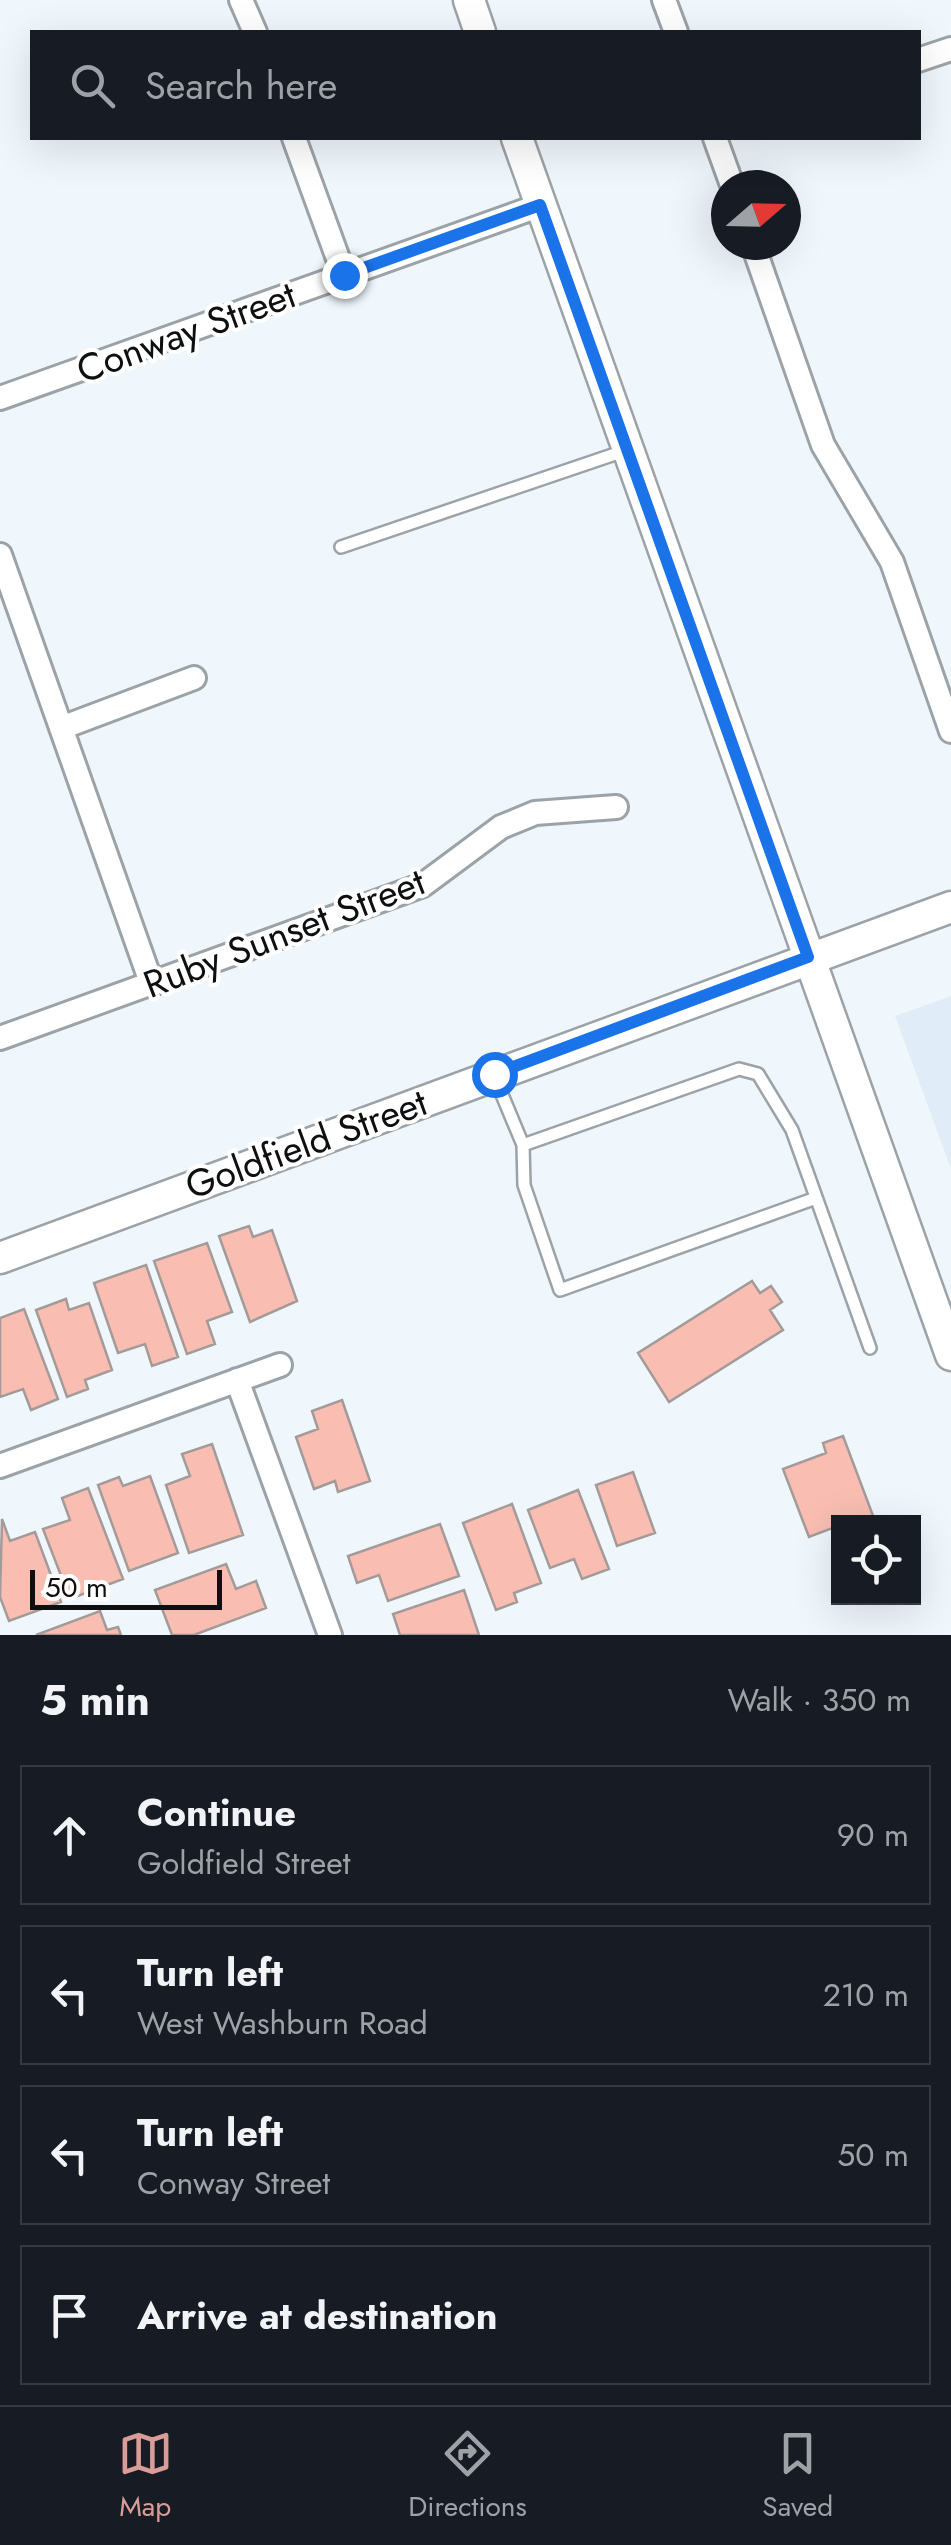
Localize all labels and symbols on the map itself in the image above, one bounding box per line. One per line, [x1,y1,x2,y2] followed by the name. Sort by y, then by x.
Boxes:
[711,170,801,260] north arrow
[322,253,368,299] route end
[69,266,303,397] street label: Conway Street
[135,854,432,1011] street label: Ruby Sunset Street
[472,1052,518,1098] route start
[177,1074,434,1213] street label: Goldfield Street
[30,1565,222,1610] scale bar

